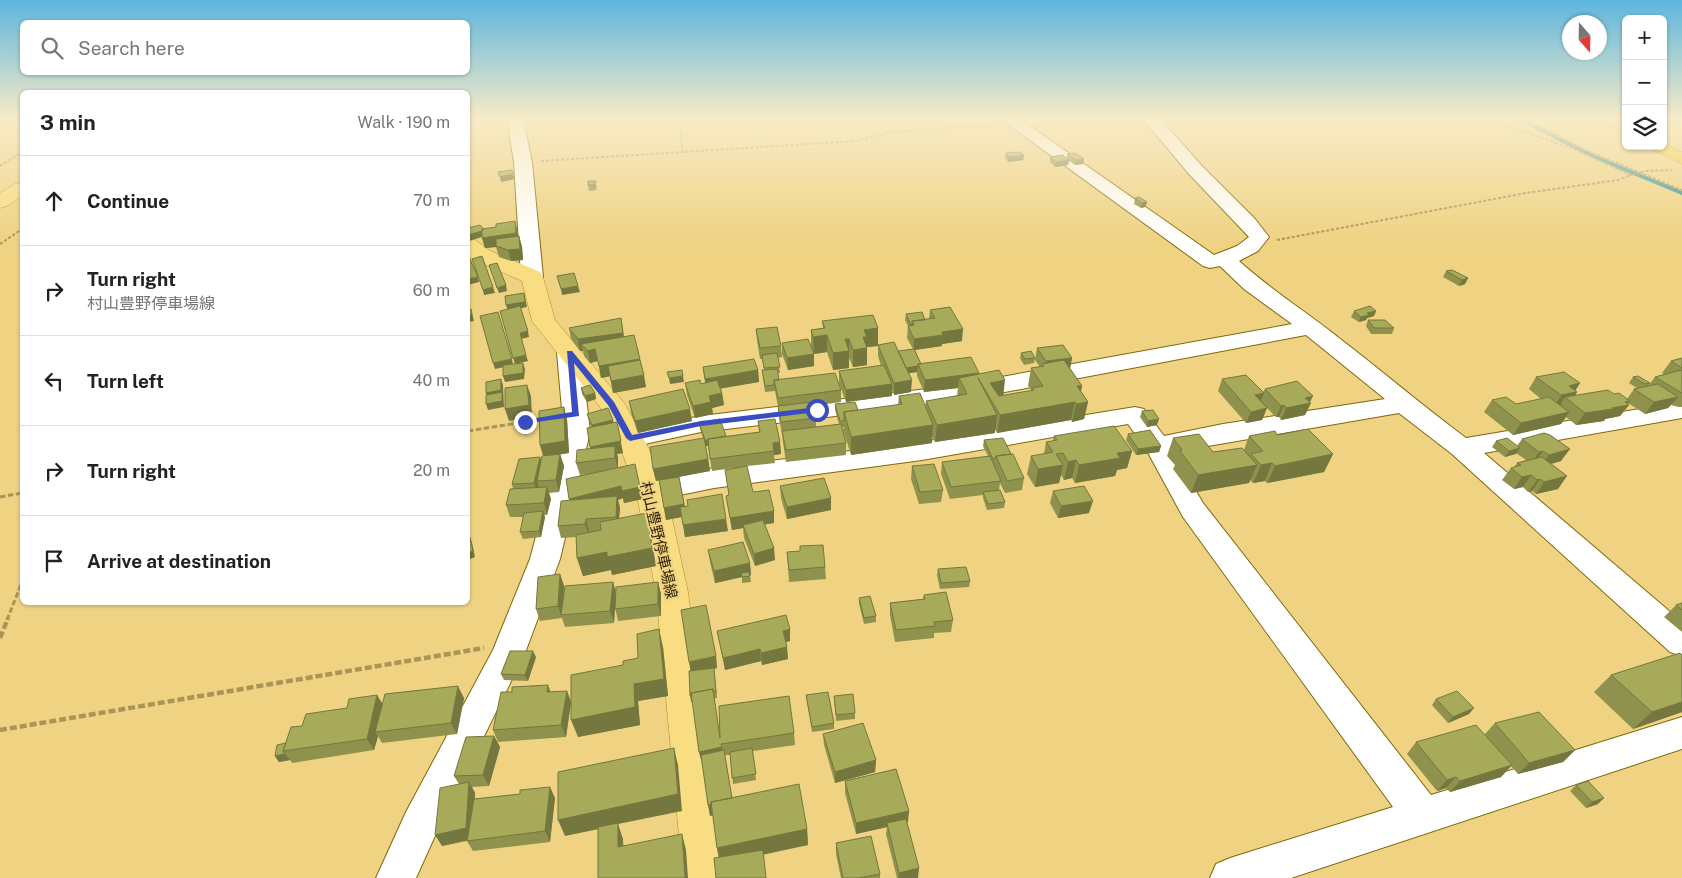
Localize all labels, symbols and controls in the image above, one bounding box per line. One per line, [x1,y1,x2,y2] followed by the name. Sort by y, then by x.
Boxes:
[1562,15,1607,60] north arrow
[1622,15,1667,150] map controls
[1622,15,1667,60] button: +
[20,20,470,75] search box
[38,34,66,62] icon: search
[78,37,185,59] text: Search here
[1622,60,1667,105] button: −
[1622,105,1667,150] button: layers
[40,110,96,135] text: 3 min
[358,113,450,132] text: Walk · 190 m
[40,187,68,215] icon: ahead
[87,190,169,212] text: Continue
[413,191,450,210] text: 70 m
[87,268,176,290] text: Turn right
[40,277,68,305] icon: right
[413,281,450,300] text: 60 m
[87,294,215,313] text: 村山豊野停車場線
[40,367,68,395] icon: left
[87,370,164,392] text: Turn left
[412,371,450,390] text: 40 m
[806,399,829,422] route start
[514,411,537,434] route end
[40,457,68,485] icon: right
[87,460,176,482] text: Turn right
[413,461,450,480] text: 20 m
[637,480,681,600] street label: 村山豊野停車場線
[40,547,68,575] icon: arrive
[87,550,271,572] text: Arrive at destination

